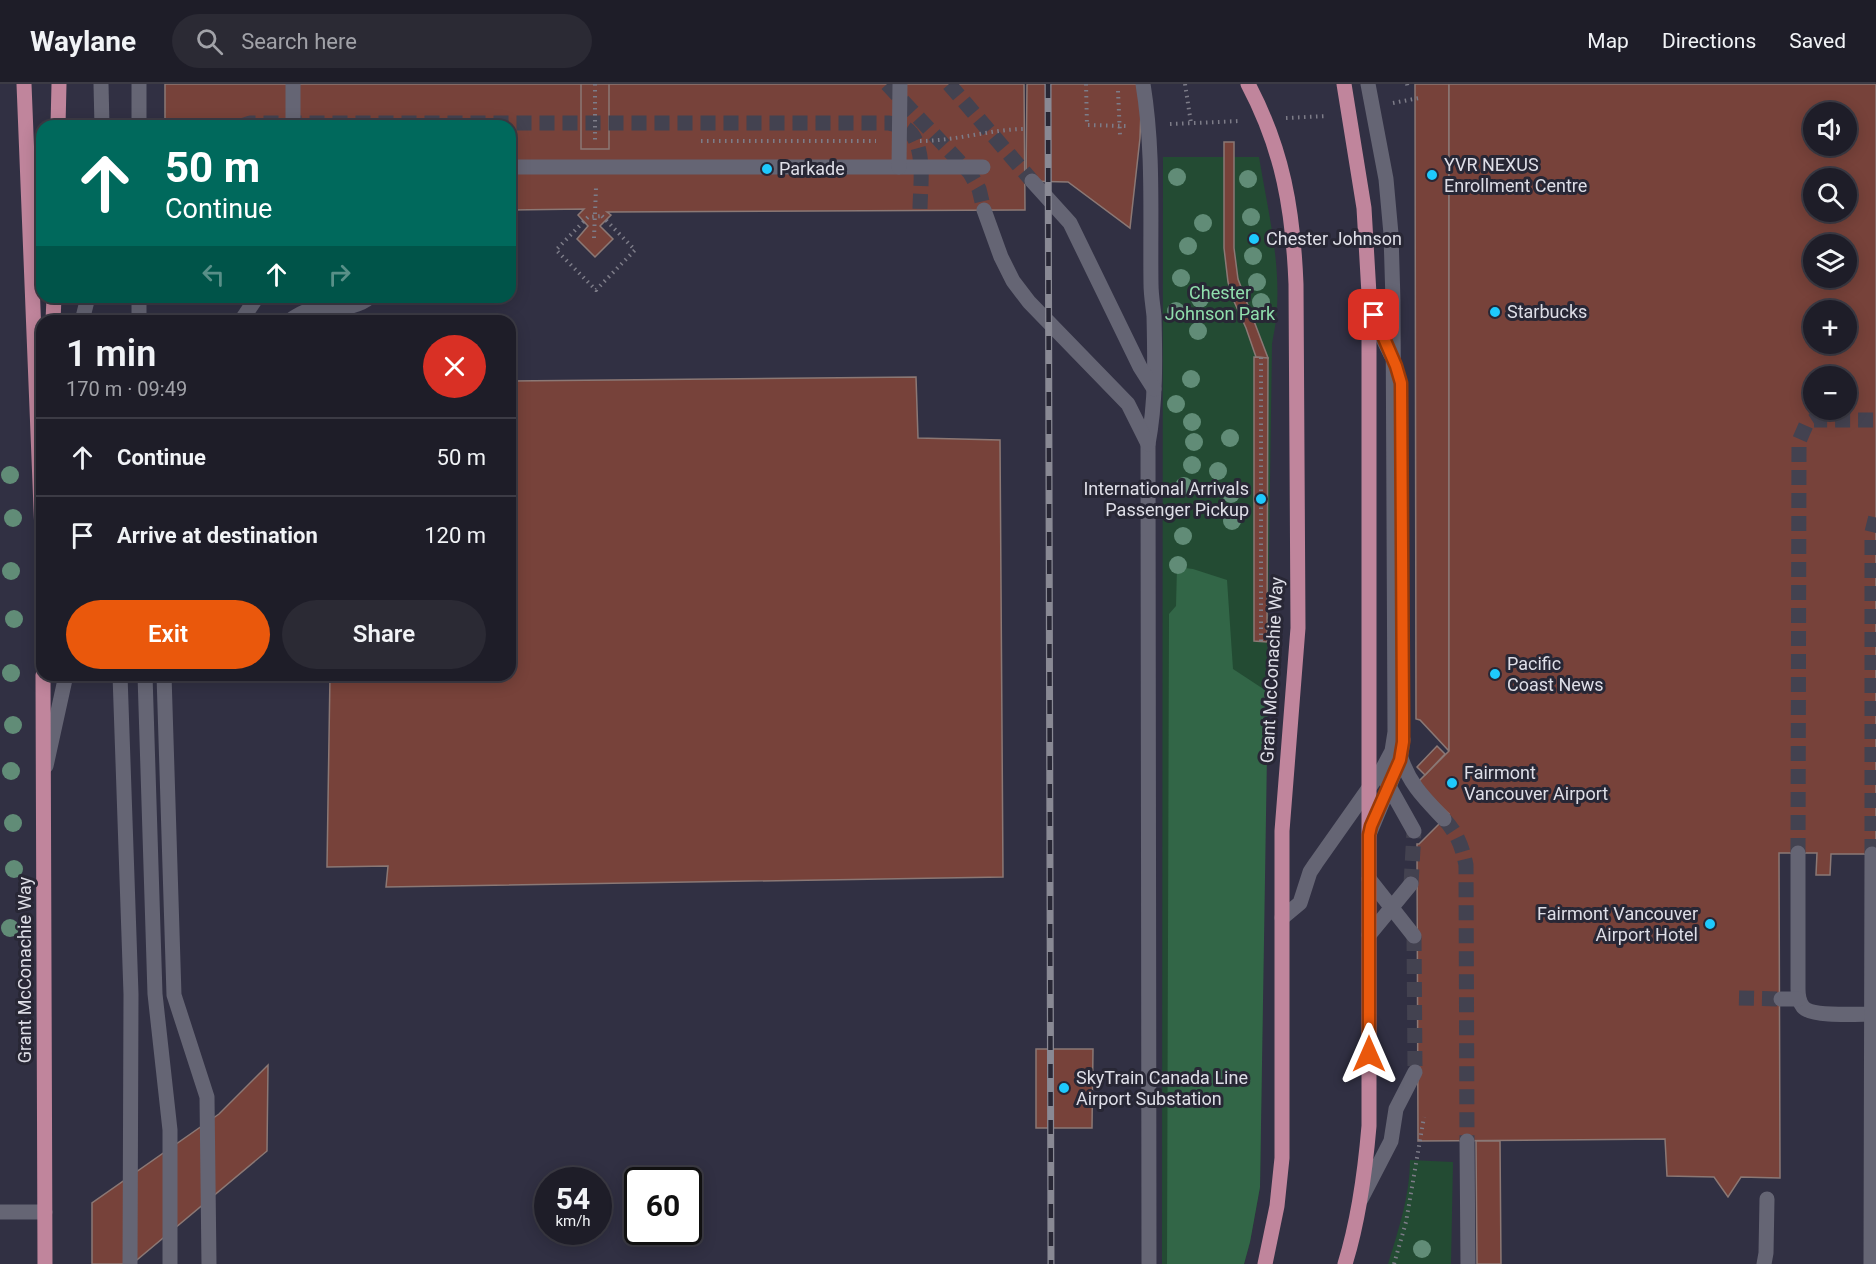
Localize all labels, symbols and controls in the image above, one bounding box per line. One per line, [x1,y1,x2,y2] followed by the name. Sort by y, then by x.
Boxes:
[172,14,592,68] search box
[30,25,136,58] text: Waylane
[193,25,226,58] icon: search
[241,29,357,54] text: Search here
[1587,29,1629,53] text: Map
[1662,29,1756,53] text: Directions
[1789,29,1846,53] text: Saved
[1803,102,1857,420] map controls
[1803,102,1857,156] button: sound
[165,143,260,192] text: 50 m
[66,144,144,222] icon: ahead
[1444,154,1587,196] place label: YVR NEXUS Enrollment Centre
[779,158,845,179] place label: Parkade
[760,162,774,176] marker: Parkade
[1425,168,1439,182] marker: YVR NEXUS Enrollment Centre
[1803,168,1857,222] button: search
[165,193,272,225] text: Continue
[1266,228,1402,249] place label: Chester Johnson
[1247,232,1261,246] marker: Chester Johnson
[1803,234,1857,288] button: layers
[197,258,230,291] icon: left
[260,258,293,291] icon: ahead
[323,258,356,291] icon: right
[1165,282,1276,324] park label: Chester Johnson Park
[1348,289,1399,340] pin
[1357,298,1390,331] icon: arrive
[1803,300,1857,354] button: +
[1507,301,1587,322] place label: Starbucks
[1488,305,1502,319] marker: Starbucks
[66,333,156,375] text: 1 min
[423,335,486,398] button: close
[1803,366,1857,420] button: −
[66,377,187,401] text: 170 m · 09:49
[66,441,99,474] icon: ahead
[117,445,206,470] text: Continue
[437,445,486,470] text: 50 m
[1083,478,1249,520] place label: International Arrivals Passenger Pickup
[1254,492,1268,506] marker: International Arrivals Passenger Pickup
[66,519,99,552] icon: arrive
[117,523,318,548] text: Arrive at destination
[424,523,486,548] text: 120 m
[1256,576,1287,764] street label: Grant McConachie Way
[66,600,270,669] button: Exit
[282,600,486,669] button: Share
[1507,653,1604,695] place label: Pacific Coast News
[1488,667,1502,681] marker: Pacific Coast News
[1464,762,1608,804] place label: Fairmont Vancouver Airport
[1445,776,1459,790] marker: Fairmont Vancouver Airport
[14,876,35,1063] street label: Grant McConachie Way
[1537,903,1698,945] place label: Fairmont Vancouver Airport Hotel
[1703,917,1717,931] marker: Fairmont Vancouver Airport Hotel
[1337,1022,1401,1086] position arrow
[1076,1067,1248,1109] place label: SkyTrain Canada Line Airport Substation
[1057,1081,1071,1095] marker: SkyTrain Canada Line Airport Substation
[624,1167,702,1245] speed limit sign: 60
[556,1181,590,1216] text: 54
[555,1212,591,1230] text: km/h

